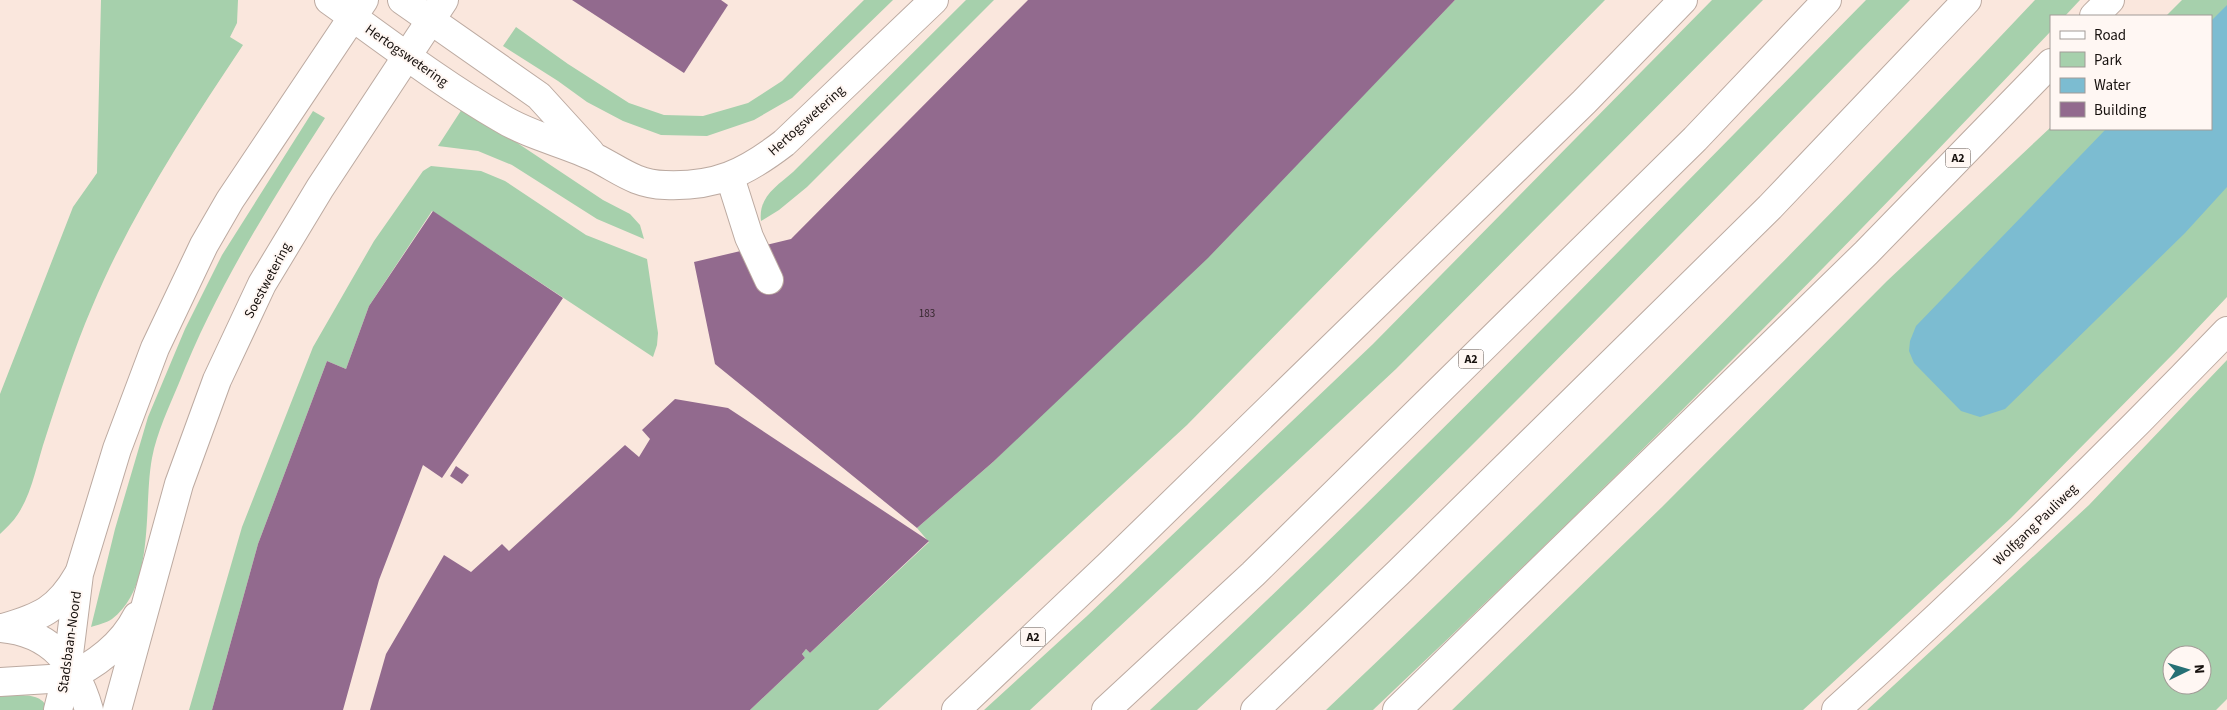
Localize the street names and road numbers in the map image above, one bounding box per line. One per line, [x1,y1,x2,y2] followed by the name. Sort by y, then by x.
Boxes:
[361,20,452,92] street label: Hertogswetering
[764,81,850,161] street label: Hertogswetering
[1946,148,1970,168] road number: A2
[239,239,296,322] street label: Soestwetering
[1458,349,1484,368] road number: A2
[1989,479,2082,570] street label: Wolfgang Pauliweg
[53,590,87,694] street label: Stadsbaan-Noord
[1020,628,1046,646] road number: A2

